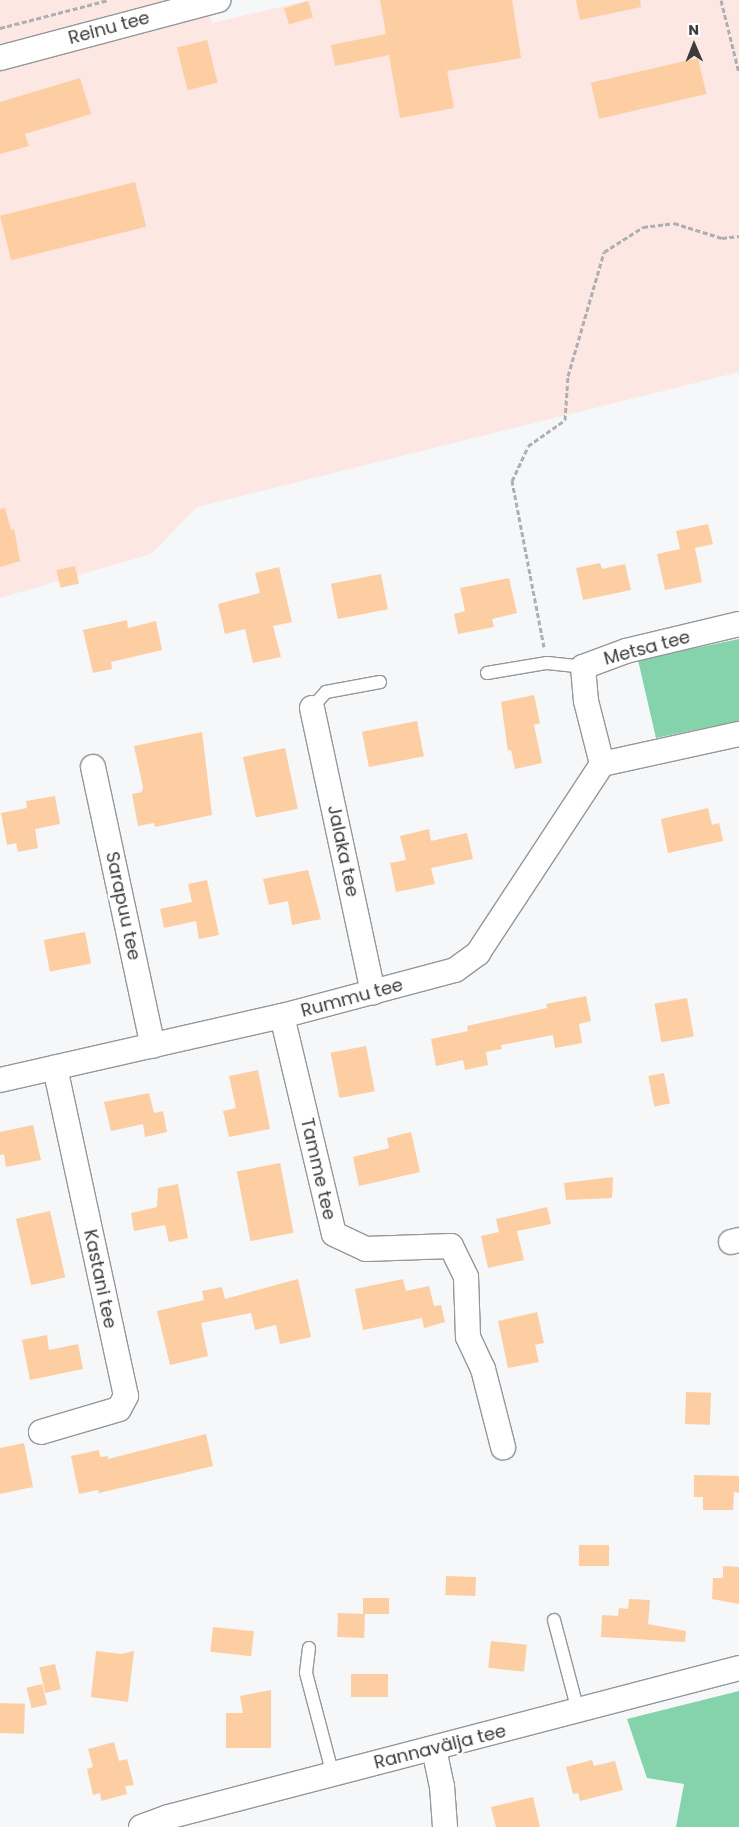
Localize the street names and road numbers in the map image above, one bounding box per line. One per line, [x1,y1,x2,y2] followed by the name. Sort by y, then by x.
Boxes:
[66,7,152,49] street label: Reinu tee
[601,626,693,670] street label: Metsa tee
[323,803,363,899] street label: Jalaka tee
[101,850,145,962] street label: Sarapuu tee
[299,974,405,1022] street label: Rummu tee
[296,1116,340,1222] street label: Tamme tee
[79,1228,121,1330] street label: Kastani tee
[372,1720,508,1774] street label: Rannavälja tee

